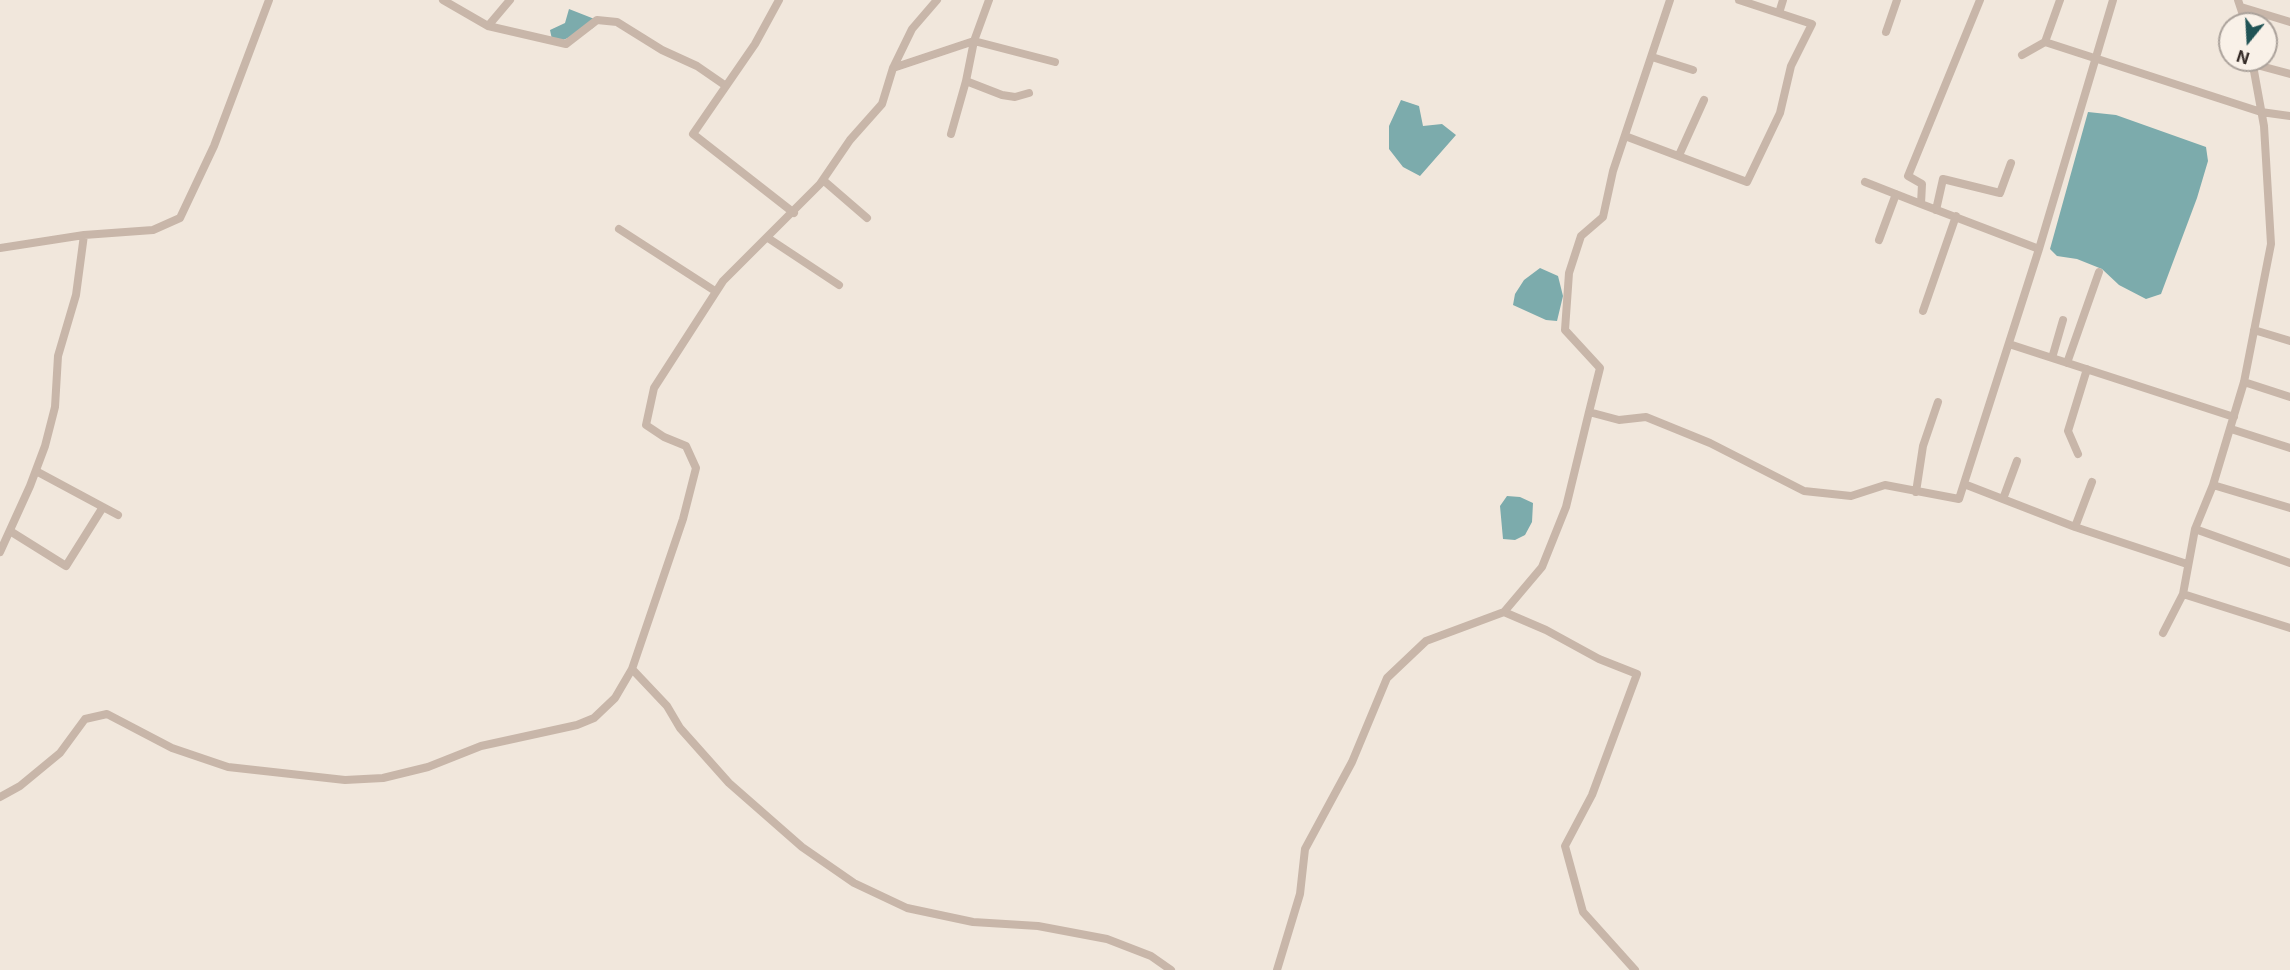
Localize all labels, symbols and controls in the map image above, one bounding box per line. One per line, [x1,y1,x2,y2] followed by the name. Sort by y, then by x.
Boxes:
[2218,12,2278,72] north arrow
[2234,46,2252,69] text: N

